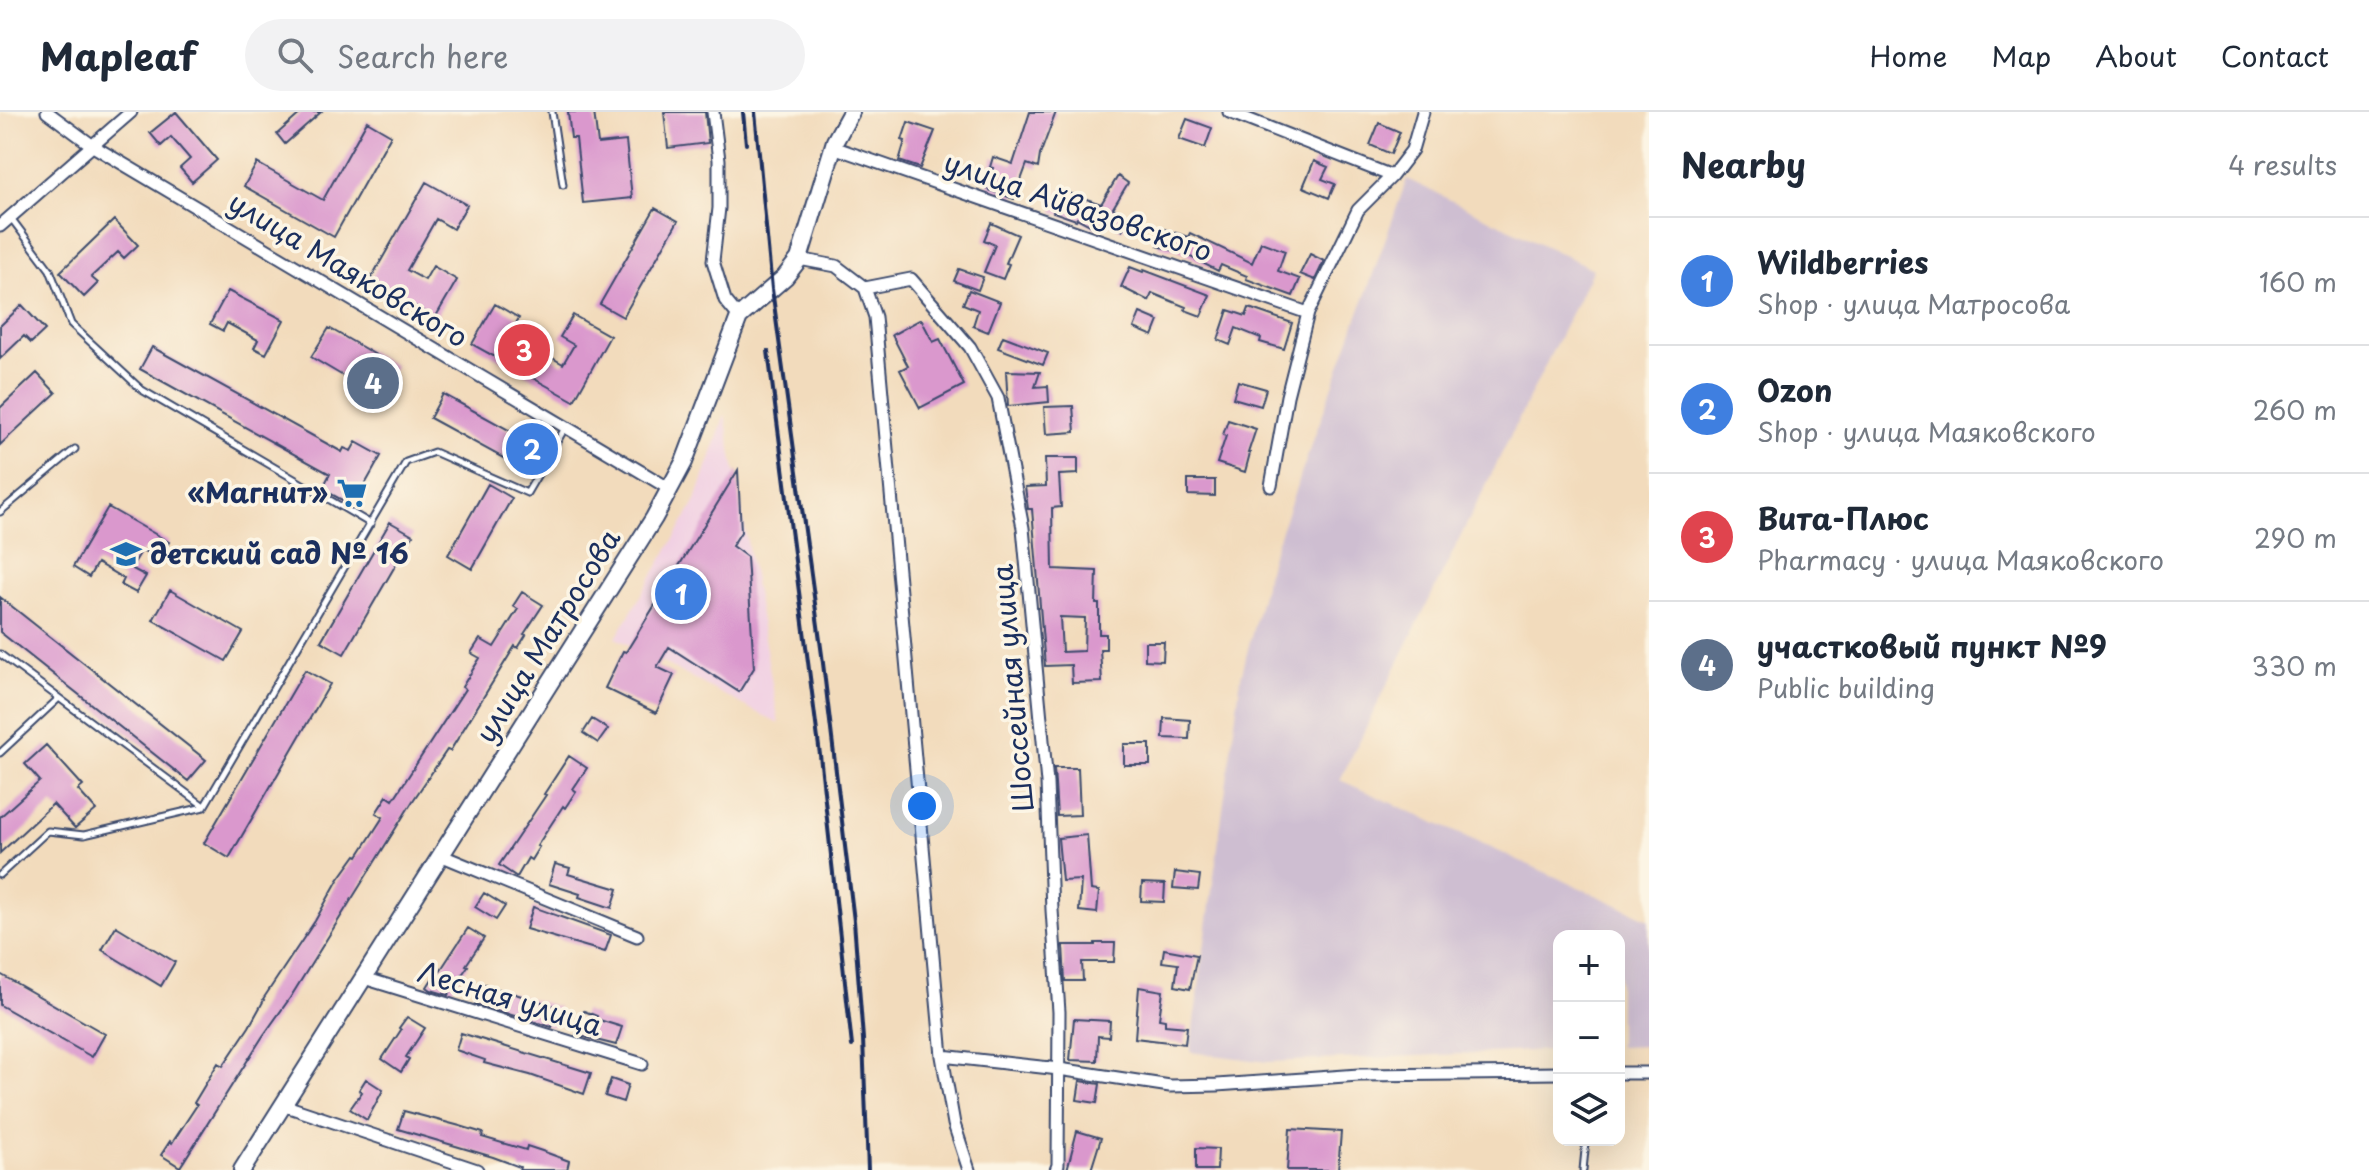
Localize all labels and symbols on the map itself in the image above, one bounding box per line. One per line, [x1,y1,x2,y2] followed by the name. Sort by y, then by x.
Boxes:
[938,139,1218,272] street label: улица Айвазовского
[221,180,477,357] street label: улица Маяковского
[498,320,550,380] pin: 3
[347,353,399,413] pin: 4
[506,419,558,479] pin: 2
[188,470,328,513] place label: «Магнит»
[335,476,369,510] supermarket icon: «Магнит»
[464,519,630,751] street label: улица Матросова
[150,531,409,574] place label: детский сад № 16
[109,537,143,571] school or university icon: детский сад № 16
[979,562,1044,814] street label: Шоссейная улица
[655,564,707,624] pin: 1
[902,786,942,826] your location
[413,949,608,1046] street label: Лесная улица

